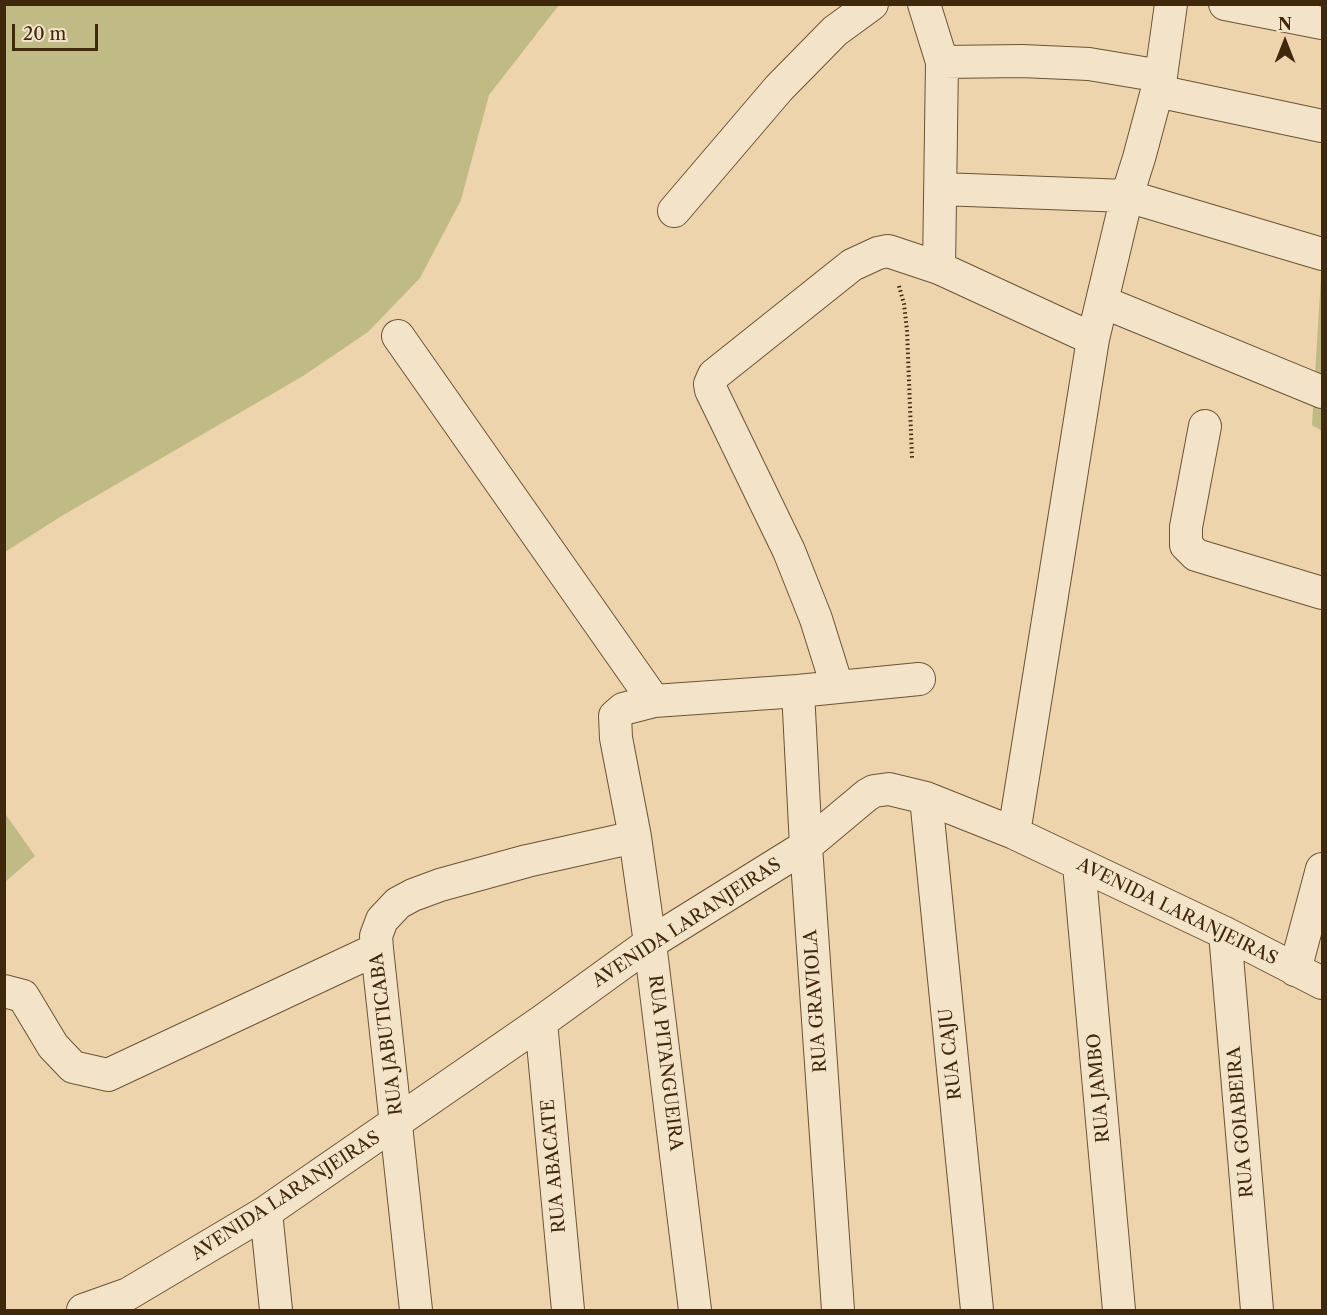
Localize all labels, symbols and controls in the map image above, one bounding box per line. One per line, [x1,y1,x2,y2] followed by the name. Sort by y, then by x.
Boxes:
[15,12,100,50] scale bar
[1255,12,1315,72] north arrow
[1278,14,1292,34] text: N
[23,23,66,45] text: 20 m
[589,854,785,992] street label: AVENIDA LARANJEIRAS
[1073,854,1281,970] street label: AVENIDA LARANJEIRAS
[800,929,832,1073] street label: RUA GRAVIOLA
[366,952,408,1116] street label: RUA JABUTICABA
[643,974,687,1152] street label: RUA PITANGUEIRA
[935,1007,967,1101] street label: RUA CAJU
[1083,1032,1115,1144] street label: RUA JAMBO
[1224,1045,1258,1199] street label: RUA GOIABEIRA
[537,1098,571,1234] street label: RUA ABACATE
[188,1127,384,1265] street label: AVENIDA LARANJEIRAS

